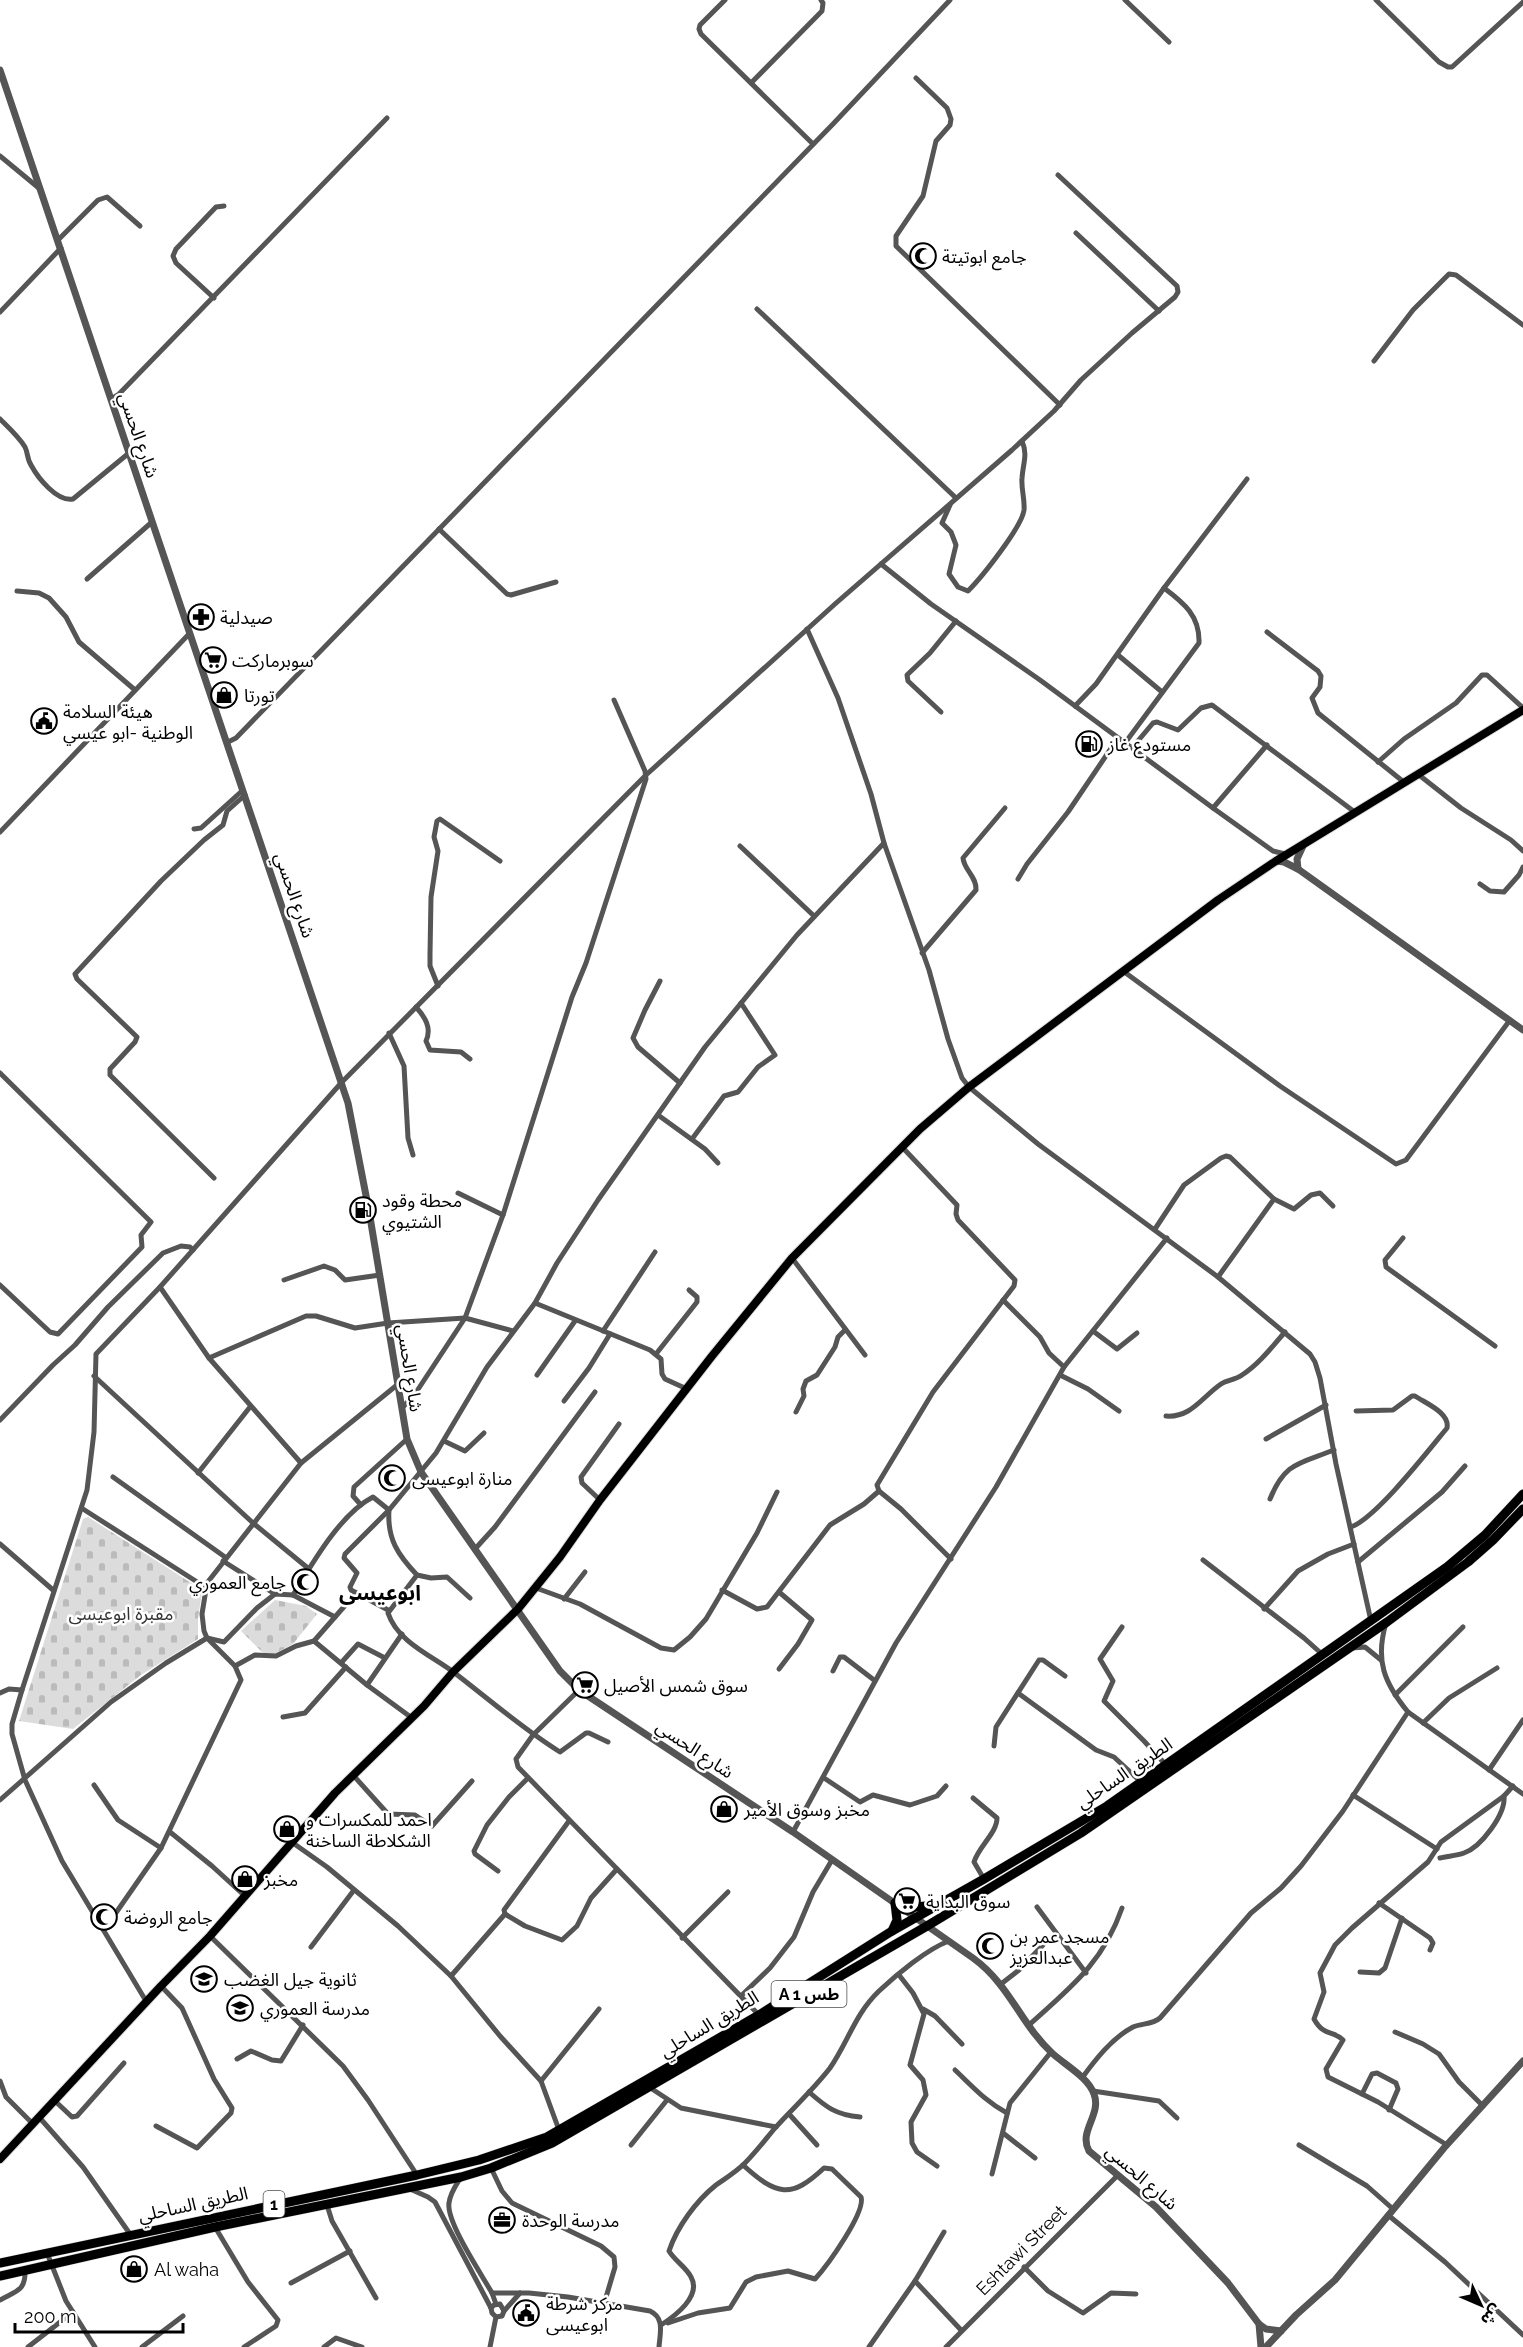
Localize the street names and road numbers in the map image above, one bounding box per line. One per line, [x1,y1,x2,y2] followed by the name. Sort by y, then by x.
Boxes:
[111,390,163,482] street label: شارع الحسي
[267,850,319,942] street label: شارع الحسي
[389,1323,427,1414] street label: شارع الحسي
[650,1716,738,1786] street label: شارع الحسي
[1072,1733,1178,1816] street label: الطريق الساحلي
[772,1981,846,2007] road number: A 1 طس
[656,1986,764,2064] street label: الطريق الساحلي
[1099,2140,1182,2217] street label: شارع الحسي
[136,2182,250,2229] street label: الطريق الساحلي
[264,2191,284,2217] road number: 1
[972,2201,1070,2299] street label: Eshtawi Street

